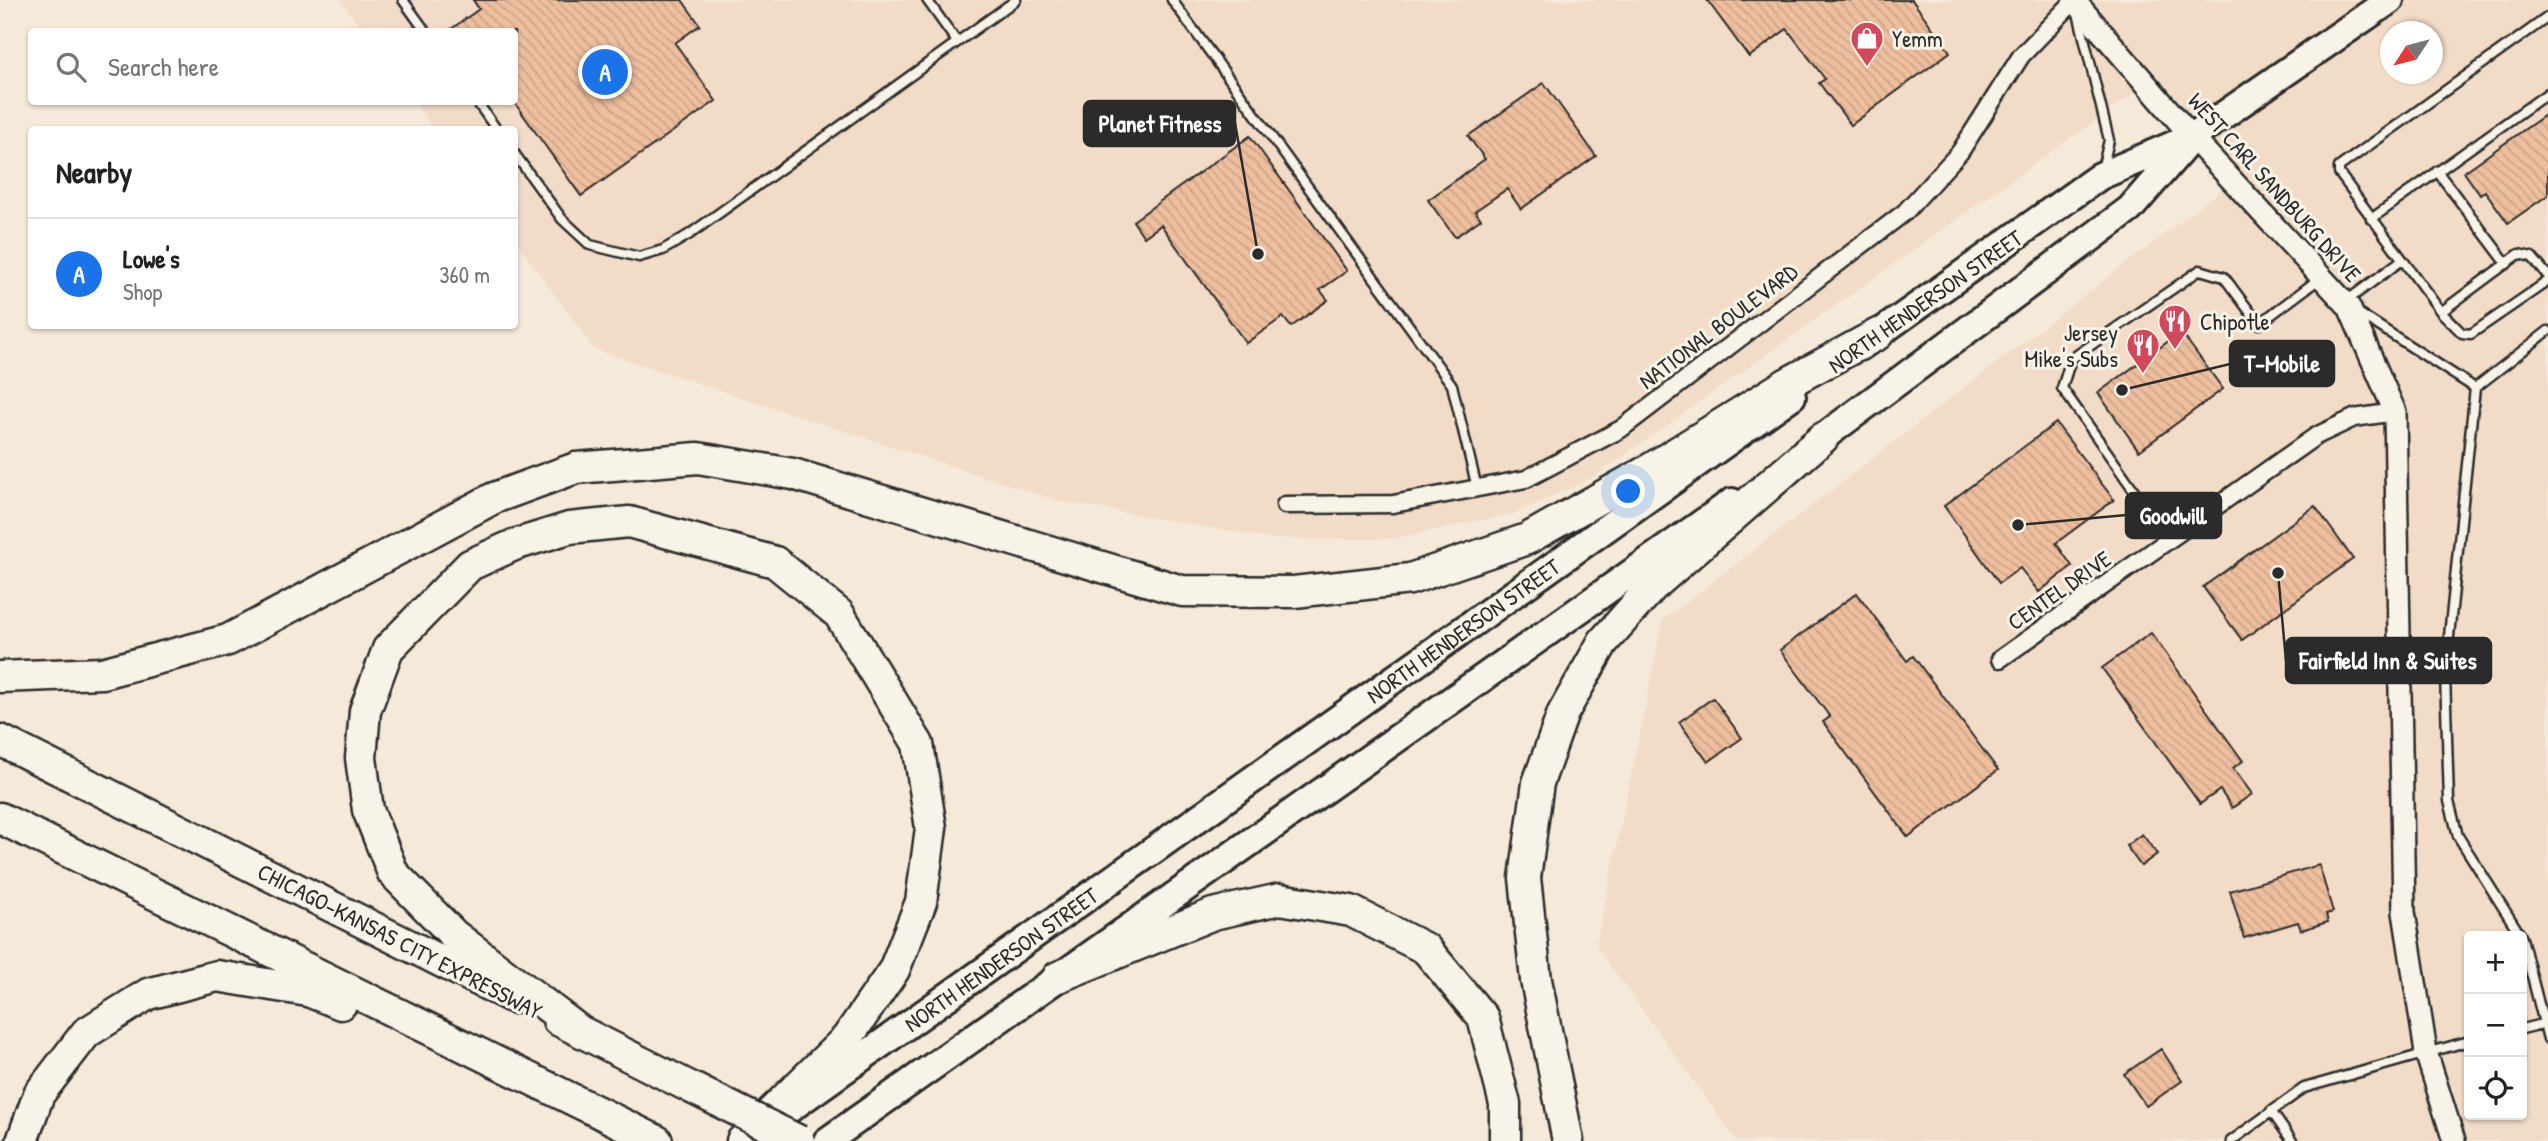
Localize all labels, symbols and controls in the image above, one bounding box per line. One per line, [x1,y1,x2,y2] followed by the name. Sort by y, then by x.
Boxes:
[1848,19,1886,68] shop icon: Yemm
[2380,21,2443,84] north arrow
[1892,23,1943,54] place label: Yemm
[28,28,518,105] search box
[582,46,628,98] pin: A
[52,48,90,86] icon: search
[108,49,219,84] text: Search here
[2182,86,2368,288] street label: WEST CARL SANDBURG DRIVE
[1084,101,1235,146] callout: Planet Fitness
[1098,107,1222,139] text: Planet Fitness
[56,152,132,192] text: Nearby
[1822,222,2029,380] street label: NORTH HENDERSON STREET
[123,241,180,276] text: Lowe's
[1632,256,1804,396] street label: NATIONAL BOULEVARD
[73,259,85,290] text: A
[439,259,490,290] text: 360 m
[123,276,162,307] text: Shop
[2156,302,2194,351] restaurant icon: Chipotle
[2200,306,2270,337] place label: Chipotle
[2024,317,2118,374] place label: Jersey Mike's Subs
[2124,326,2162,375] restaurant icon: Jersey Mike's Subs
[2230,341,2334,386] callout: T-Mobile
[2243,347,2320,379] text: T-Mobile
[1611,474,1645,508] your location
[2126,493,2221,538] callout: Goodwill
[2139,499,2207,531] text: Goodwill
[2001,543,2117,637] street label: CENTEL DRIVE
[1360,550,1566,710] street label: NORTH HENDERSON STREET
[2286,638,2491,683] callout: Fairfield Inn & Suites
[2298,644,2477,676] text: Fairfield Inn & Suites
[252,856,548,1026] street label: CHICAGO-KANSAS CITY EXPRESSWAY
[898,879,1104,1038] street label: NORTH HENDERSON STREET
[2464,931,2527,1120] map controls
[2464,931,2527,994] button: +
[2464,994,2527,1057] button: −
[2464,1057,2527,1120] button: locate

